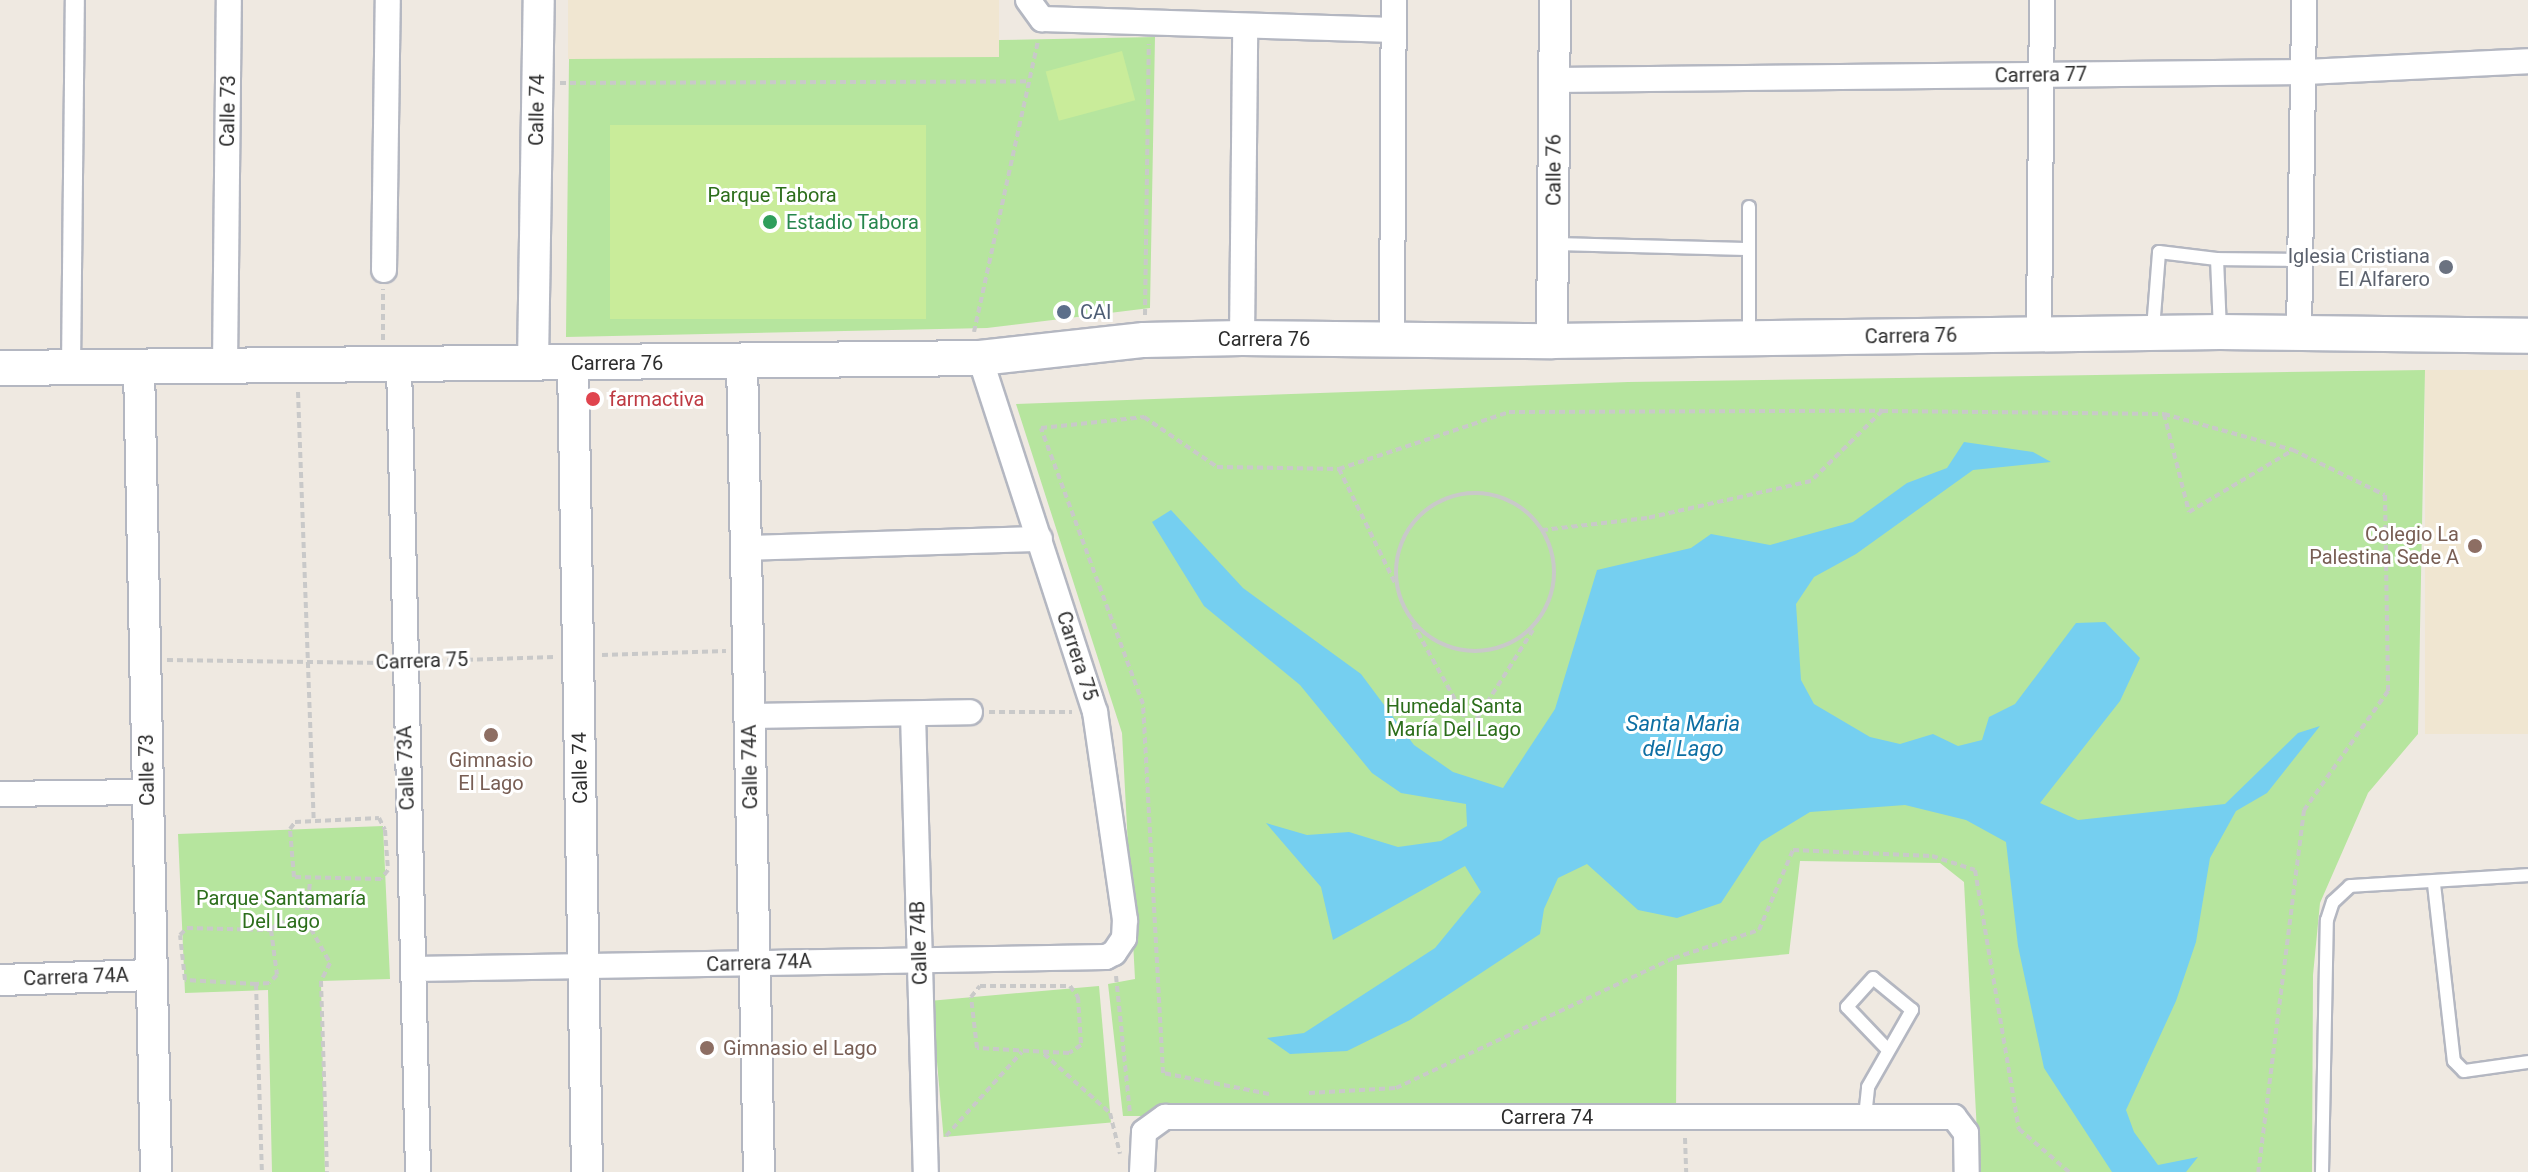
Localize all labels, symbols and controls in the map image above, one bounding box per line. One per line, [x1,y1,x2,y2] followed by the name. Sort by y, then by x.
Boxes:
[1995,62,2087,88] street label: Carrera 77
[524,74,550,146] street label: Calle 74
[215,75,241,147] street label: Calle 73
[1542,134,1566,206] street label: Calle 76
[707,183,837,207] park label: Parque Tabora
[786,210,919,234] place label: Estadio Tabora
[761,213,779,231] marker: Estadio Tabora
[2288,244,2430,291] place label: Iglesia Cristiana El Alfarero
[2437,258,2455,276] marker: Iglesia Cristiana El Alfarero
[1080,300,1112,324] place label: CAI
[1055,303,1073,321] marker: CAI
[1865,323,1957,349] street label: Carrera 76
[1218,327,1310,351] street label: Carrera 76
[571,351,663,375] street label: Carrera 76
[609,387,704,411] place label: farmactiva
[584,390,602,408] marker: farmactiva
[2309,522,2459,569] place label: Colegio La Palestina Sede A
[2466,537,2484,555] marker: Colegio La Palestina Sede A
[1051,608,1103,704] street label: Carrera 75
[375,647,469,675] street label: Carrera 75
[1386,695,1522,742] park label: Humedal Santa María Del Lago
[1626,710,1740,762] water label: Santa Maria del Lago
[737,724,763,810] street label: Calle 74A
[393,725,419,811] street label: Calle 73A
[482,726,500,744] marker: Gimnasio El Lago
[567,732,593,804] street label: Calle 74
[134,734,160,806] street label: Calle 73
[449,748,533,795] place label: Gimnasio El Lago
[196,886,366,933] park label: Parque Santamaría Del Lago
[906,901,932,985] street label: Calle 74B
[706,949,812,977] street label: Carrera 74A
[23,963,129,991] street label: Carrera 74A
[723,1036,877,1060] place label: Gimnasio el Lago
[698,1039,716,1057] marker: Gimnasio el Lago
[1501,1105,1593,1129] street label: Carrera 74

